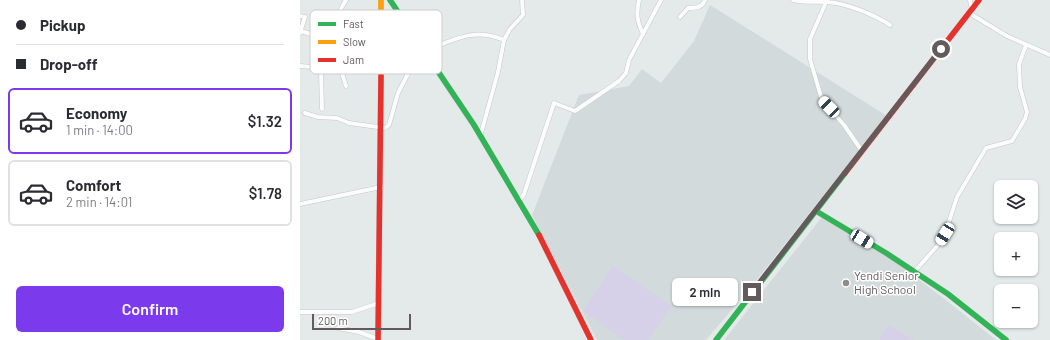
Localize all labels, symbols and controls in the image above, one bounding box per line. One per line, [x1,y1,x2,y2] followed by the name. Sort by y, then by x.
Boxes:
[310,10,442,74] legend
[40,16,86,34] text: Pickup
[343,17,364,30] text: Fast
[343,35,366,48] text: Slow
[932,40,950,58] route start
[343,53,364,66] text: Jam
[40,55,98,73] text: Drop-off
[816,94,842,120] car
[18,103,54,139] icon: car
[66,104,127,122] text: Economy
[248,112,282,130] text: $1.32
[66,122,133,138] text: 1 min · 14:00
[18,175,54,211] icon: car
[66,176,121,194] text: Comfort
[994,180,1038,328] map controls
[994,180,1038,224] button: layers
[249,184,282,202] text: $1.78
[66,194,132,210] text: 2 min · 14:01
[934,221,956,247] car
[849,228,875,250] car
[994,232,1038,276] button: +
[854,268,919,296] place label: Yendi Senior High School
[672,278,738,306] callout: 2 min
[841,278,851,288] marker: Yendi Senior High School
[743,283,761,301] route end
[690,284,720,300] text: 2 min
[994,284,1038,328] button: −
[16,286,284,332] button: Confirm
[312,312,411,331] scale bar
[318,314,348,327] text: 200 m

